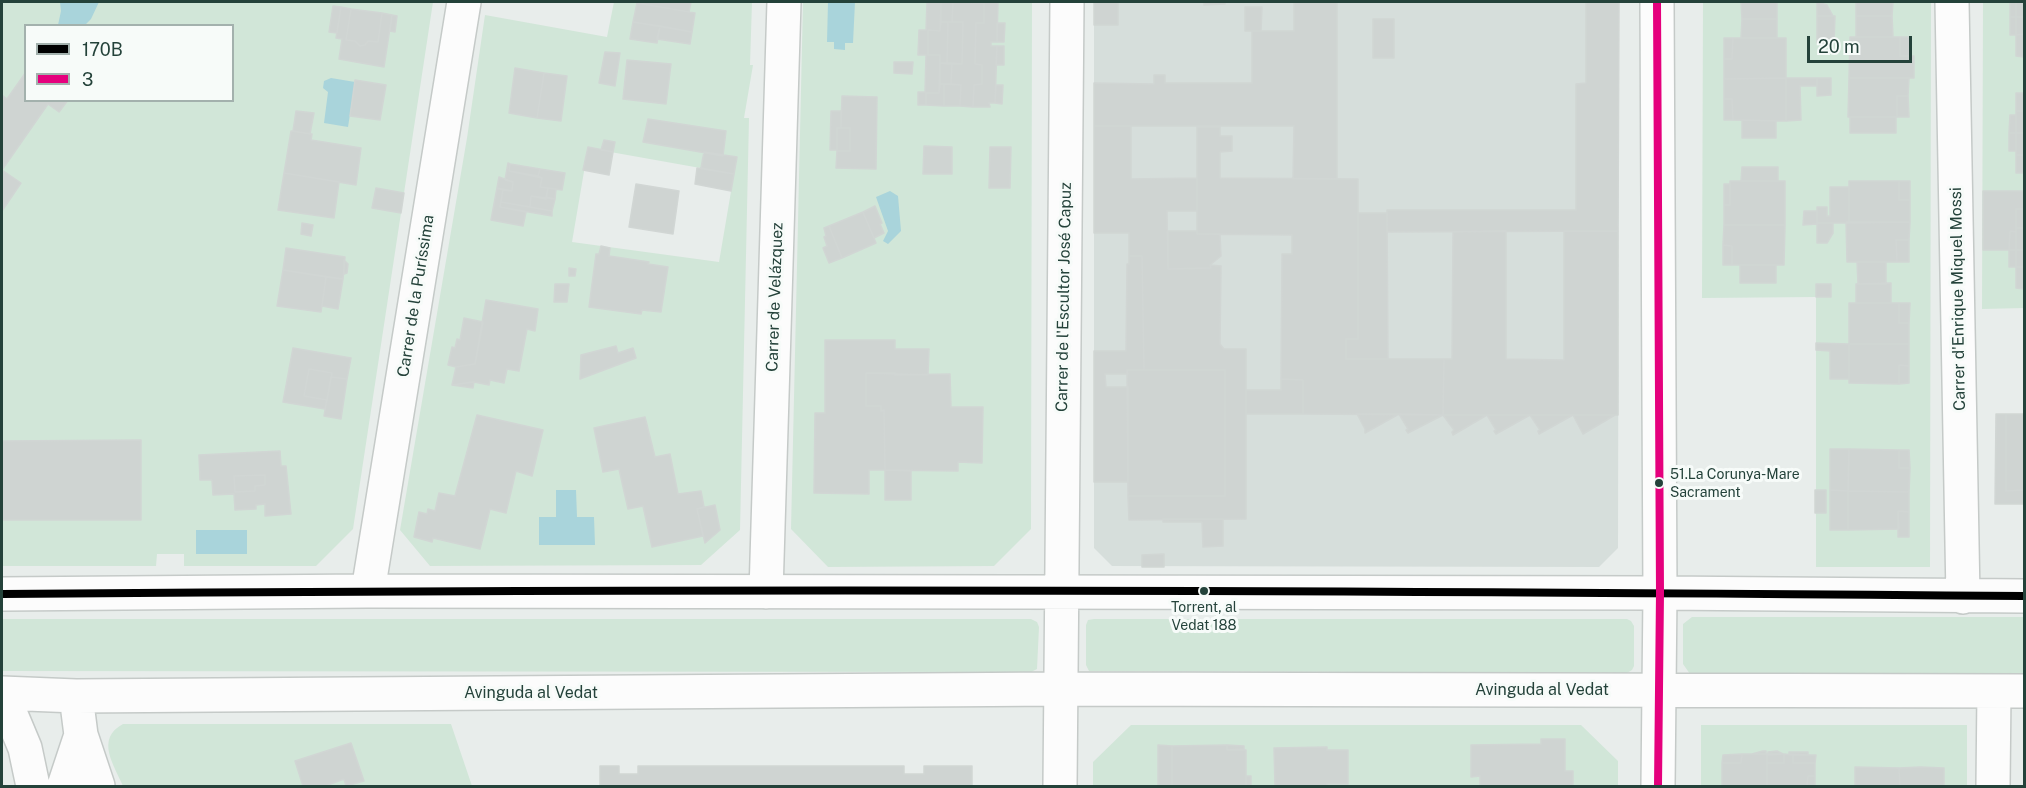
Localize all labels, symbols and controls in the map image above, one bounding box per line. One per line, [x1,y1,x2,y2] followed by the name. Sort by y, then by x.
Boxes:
[24,24,234,102] legend
[1810,24,1915,62] scale bar
[1818,36,1860,57] text: 20 m
[82,39,123,60] text: 170B
[82,69,93,90] text: 3
[1052,182,1076,412] street label: Carrer de l'Escultor José Capuz
[1946,187,1970,411] street label: Carrer d'Enrique Miquel Mossi
[394,214,438,378] street label: Carrer de la Puríssima
[763,222,787,372] street label: Carrer de Velázquez
[1670,467,1800,500] place label: 51.La Corunya-Mare Sacrament
[1653,477,1665,489] marker: 51.La Corunya-Mare Sacrament
[1198,585,1210,597] marker: Torrent, al Vedat 188
[1171,600,1237,632] place label: Torrent, al Vedat 188
[1475,680,1609,700] street label: Avinguda al Vedat
[464,683,598,703] street label: Avinguda al Vedat

